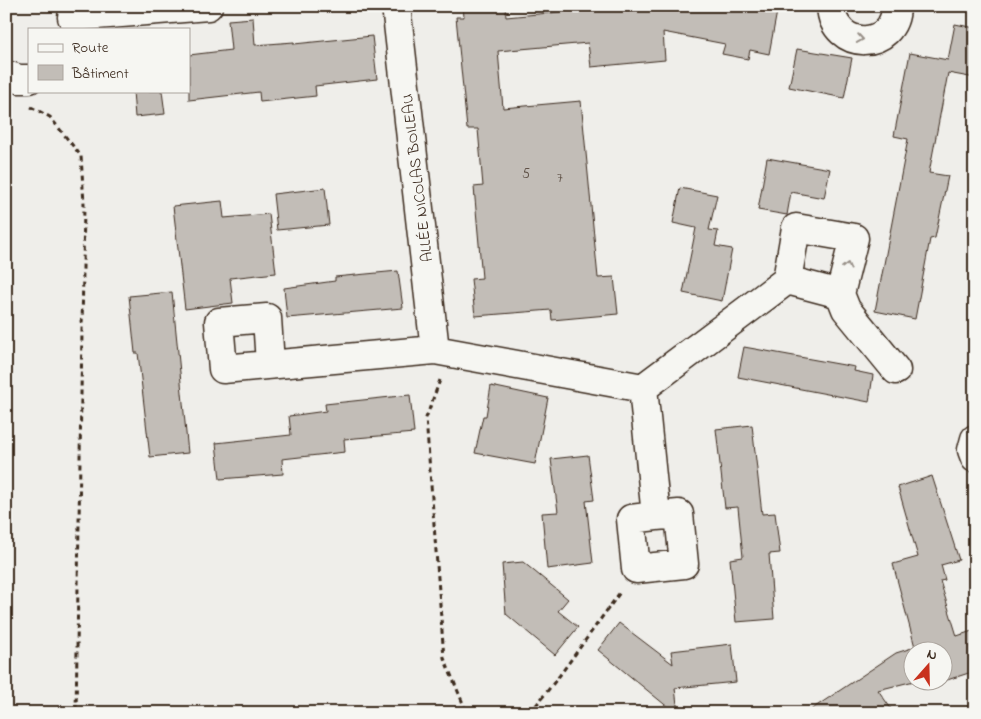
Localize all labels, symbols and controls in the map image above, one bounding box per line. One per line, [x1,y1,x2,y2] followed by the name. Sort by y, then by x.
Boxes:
[28,28,190,92] legend
[856,33,864,44] one-way arrow
[72,37,109,59] text: Route
[71,63,129,85] text: Bâtiment
[396,92,440,263] street label: ALLÉE NICOLAS BOILEAU
[522,164,530,185] house number: 5
[557,168,563,189] house number: 7
[841,261,852,270] one-way arrow
[904,642,954,692] north arrow
[924,644,940,667] text: N

